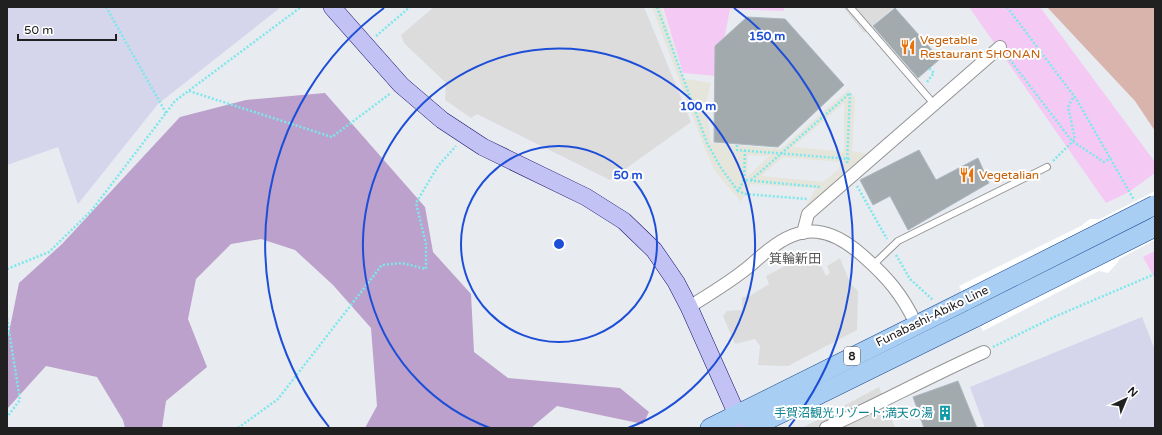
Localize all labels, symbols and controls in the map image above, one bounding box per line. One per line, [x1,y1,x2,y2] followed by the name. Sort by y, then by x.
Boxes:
[18,16,116,42] scale bar
[24,23,53,37] text: 50 m
[749,29,785,43] text: 150 m
[920,33,1040,61] place label: Vegetable Restaurant SHONAN
[899,38,917,56] restaurant icon: Vegetable Restaurant SHONAN
[680,99,716,113] text: 100 m
[958,166,976,184] restaurant icon: Vegetalian
[613,168,643,182] text: 50 m
[979,168,1039,182] place label: Vegetalian
[552,237,566,251] centre of rings
[769,251,821,267] district label: 箕輪新田
[873,283,991,349] street label: Funabashi-Abiko Line
[844,347,860,365] road number: 8
[1106,379,1146,419] north arrow
[1125,384,1140,400] text: N
[936,404,954,422] building icon: 手賀沼観光リゾート;満天の湯
[774,406,933,420] place label: 手賀沼観光リゾート;満天の湯

